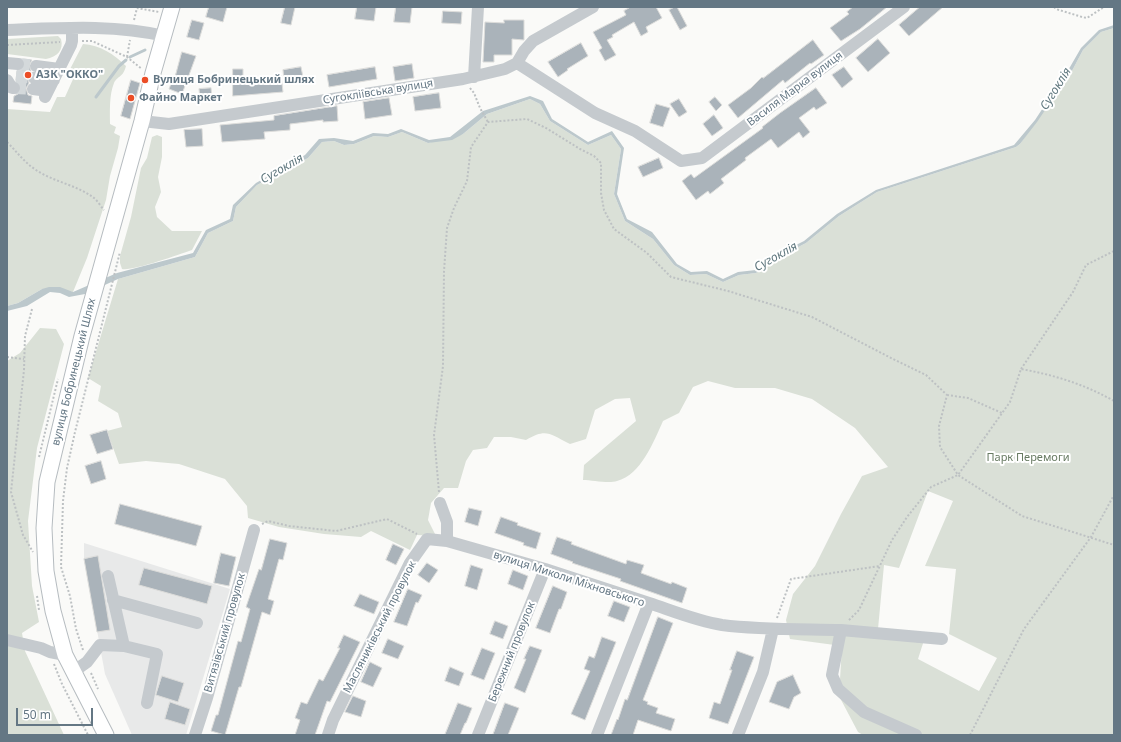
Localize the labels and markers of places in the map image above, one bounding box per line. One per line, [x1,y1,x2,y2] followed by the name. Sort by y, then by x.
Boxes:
[36,68,103,82] place label: АЗК "ОККО"
[23,70,33,80] marker: АЗК "ОККО"
[153,73,314,87] place label: Вулиця Бобринецький шлях
[140,75,150,85] marker: Вулиця Бобринецький шлях
[139,91,222,105] place label: Файно Маркет
[126,93,136,103] marker: Файно Маркет

